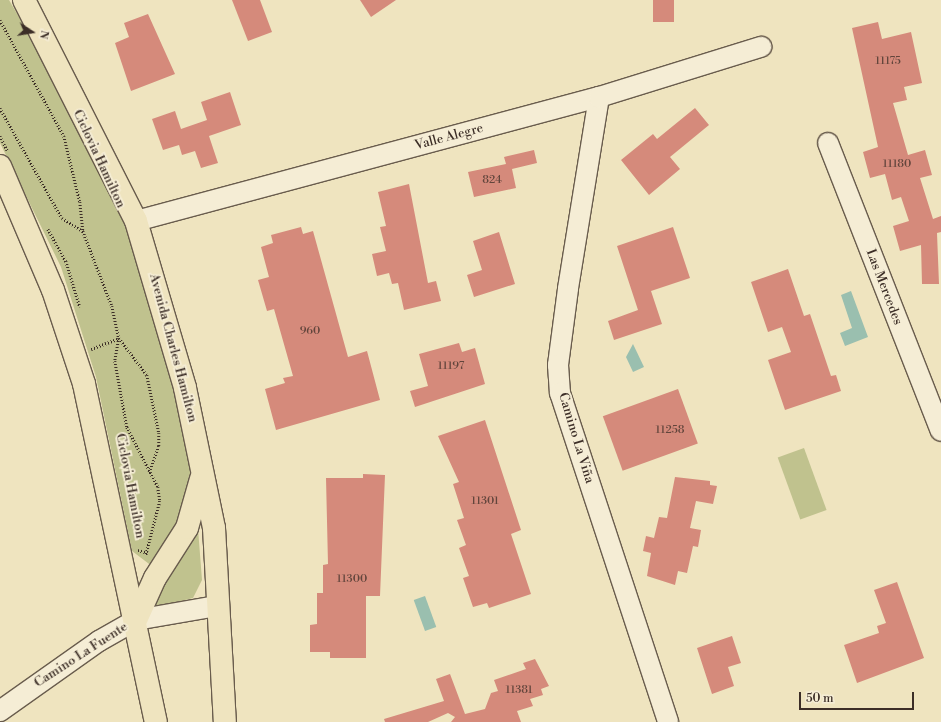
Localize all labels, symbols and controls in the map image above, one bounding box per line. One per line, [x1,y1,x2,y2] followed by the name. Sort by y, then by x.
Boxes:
[12,12,52,52] north arrow
[36,29,51,40] text: N
[875,54,901,68] house number: 11175
[69,107,129,211] street label: Ciclovia Hamilton
[413,120,485,154] street label: Valle Alegre
[883,157,911,171] house number: 11180
[482,173,502,187] house number: 824
[862,247,906,327] street label: Las Mercedes
[146,272,200,424] street label: Avenida Charles Hamilton
[300,324,320,338] house number: 960
[438,359,464,373] house number: 11197
[555,391,597,485] street label: Camino La Viña
[655,423,685,437] house number: 11258
[112,432,148,540] street label: Ciclovia Hamilton
[471,494,499,508] house number: 11301
[337,572,367,586] house number: 11300
[31,619,131,691] street label: Camino La Fuente
[505,683,533,697] house number: 11381
[801,684,916,710] scale bar
[806,691,834,706] text: 50 m

